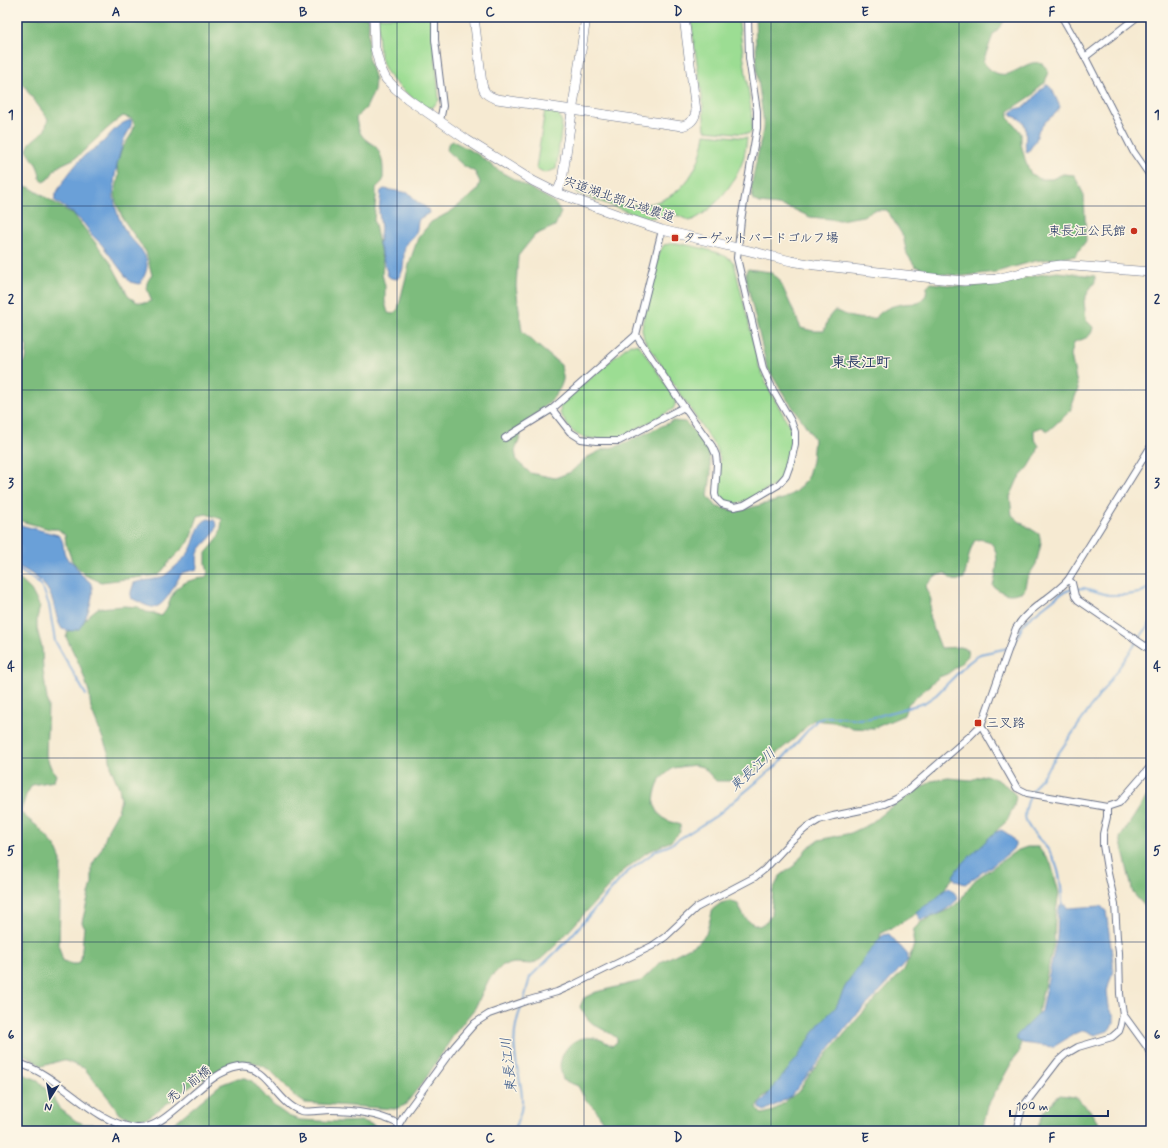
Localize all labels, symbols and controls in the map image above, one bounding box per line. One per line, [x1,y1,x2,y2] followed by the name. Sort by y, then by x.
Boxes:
[112,4,120,21] text: A
[299,4,308,21] text: B
[485,4,495,21] text: C
[674,4,683,21] text: D
[861,4,869,21] text: E
[1049,4,1056,21] text: F
[8,107,14,124] text: 1
[1154,107,1160,124] text: 1
[561,173,677,227] street label: 宍道湖北部広域農道
[1048,223,1126,240] place label: 東長江公民館
[1129,226,1139,236] marker: 東長江公民館
[683,230,838,247] place label: ターゲットバードゴルフ場
[670,233,680,243] marker: ターゲットバードゴルフ場
[8,291,15,308] text: 2
[1154,291,1161,308] text: 2
[831,353,891,373] district label: 東長江町
[8,475,14,492] text: 3
[1154,475,1160,492] text: 3
[7,659,15,676] text: 4
[1153,659,1161,676] text: 4
[986,715,1025,732] place label: 三叉路
[973,718,983,728] marker: 三叉路
[726,745,780,795] water label: 東長江川
[7,843,15,860] text: 5
[1153,843,1161,860] text: 5
[8,1027,15,1044] text: 6
[1154,1027,1161,1044] text: 6
[497,1036,521,1094] water label: 東長江川
[163,1062,215,1108] street label: 禿ノ前橋
[30,1078,70,1118] north arrow
[1010,1092,1108,1118] scale bar
[43,1099,53,1114] text: N
[1016,1099,1048,1115] text: 100 m
[112,1130,120,1147] text: A
[299,1130,308,1147] text: B
[485,1130,495,1147] text: C
[674,1130,683,1147] text: D
[861,1130,869,1147] text: E
[1049,1130,1056,1147] text: F

